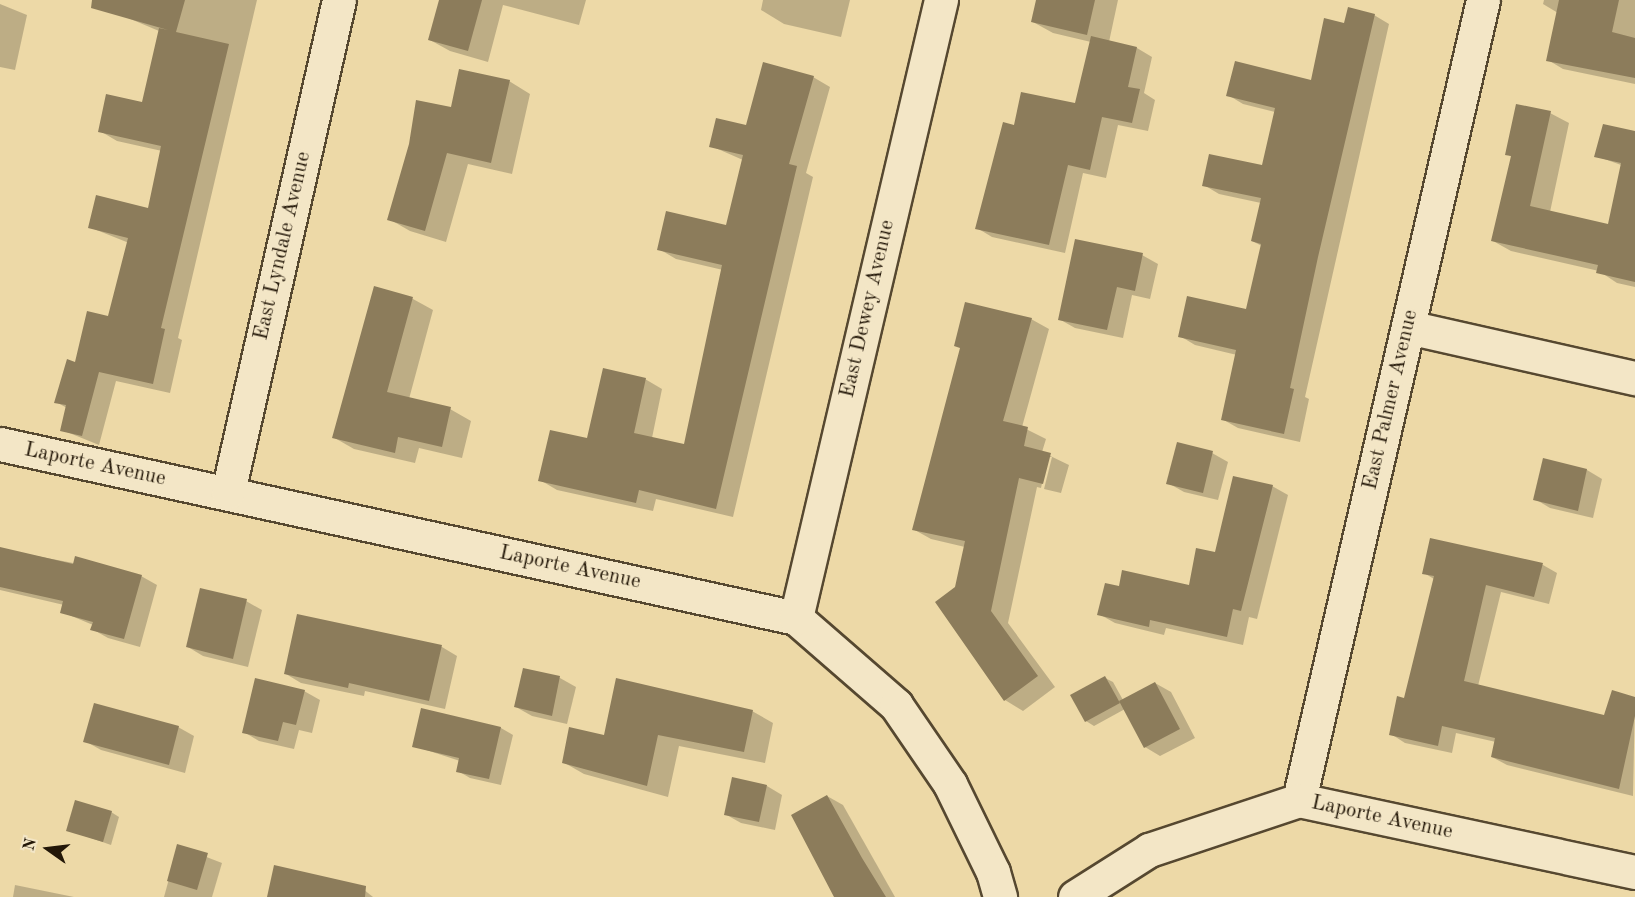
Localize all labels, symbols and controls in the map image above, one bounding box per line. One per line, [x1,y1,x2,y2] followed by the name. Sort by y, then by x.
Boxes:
[249,149,317,343] street label: East Lyndale Avenue
[835,218,901,400] street label: East Dewey Avenue
[1358,307,1424,493] street label: East Palmer Avenue
[22,438,168,492] street label: Laporte Avenue
[497,541,643,595] street label: Laporte Avenue
[1309,791,1455,845] street label: Laporte Avenue
[18,819,78,879] north arrow
[21,837,40,853] text: N

